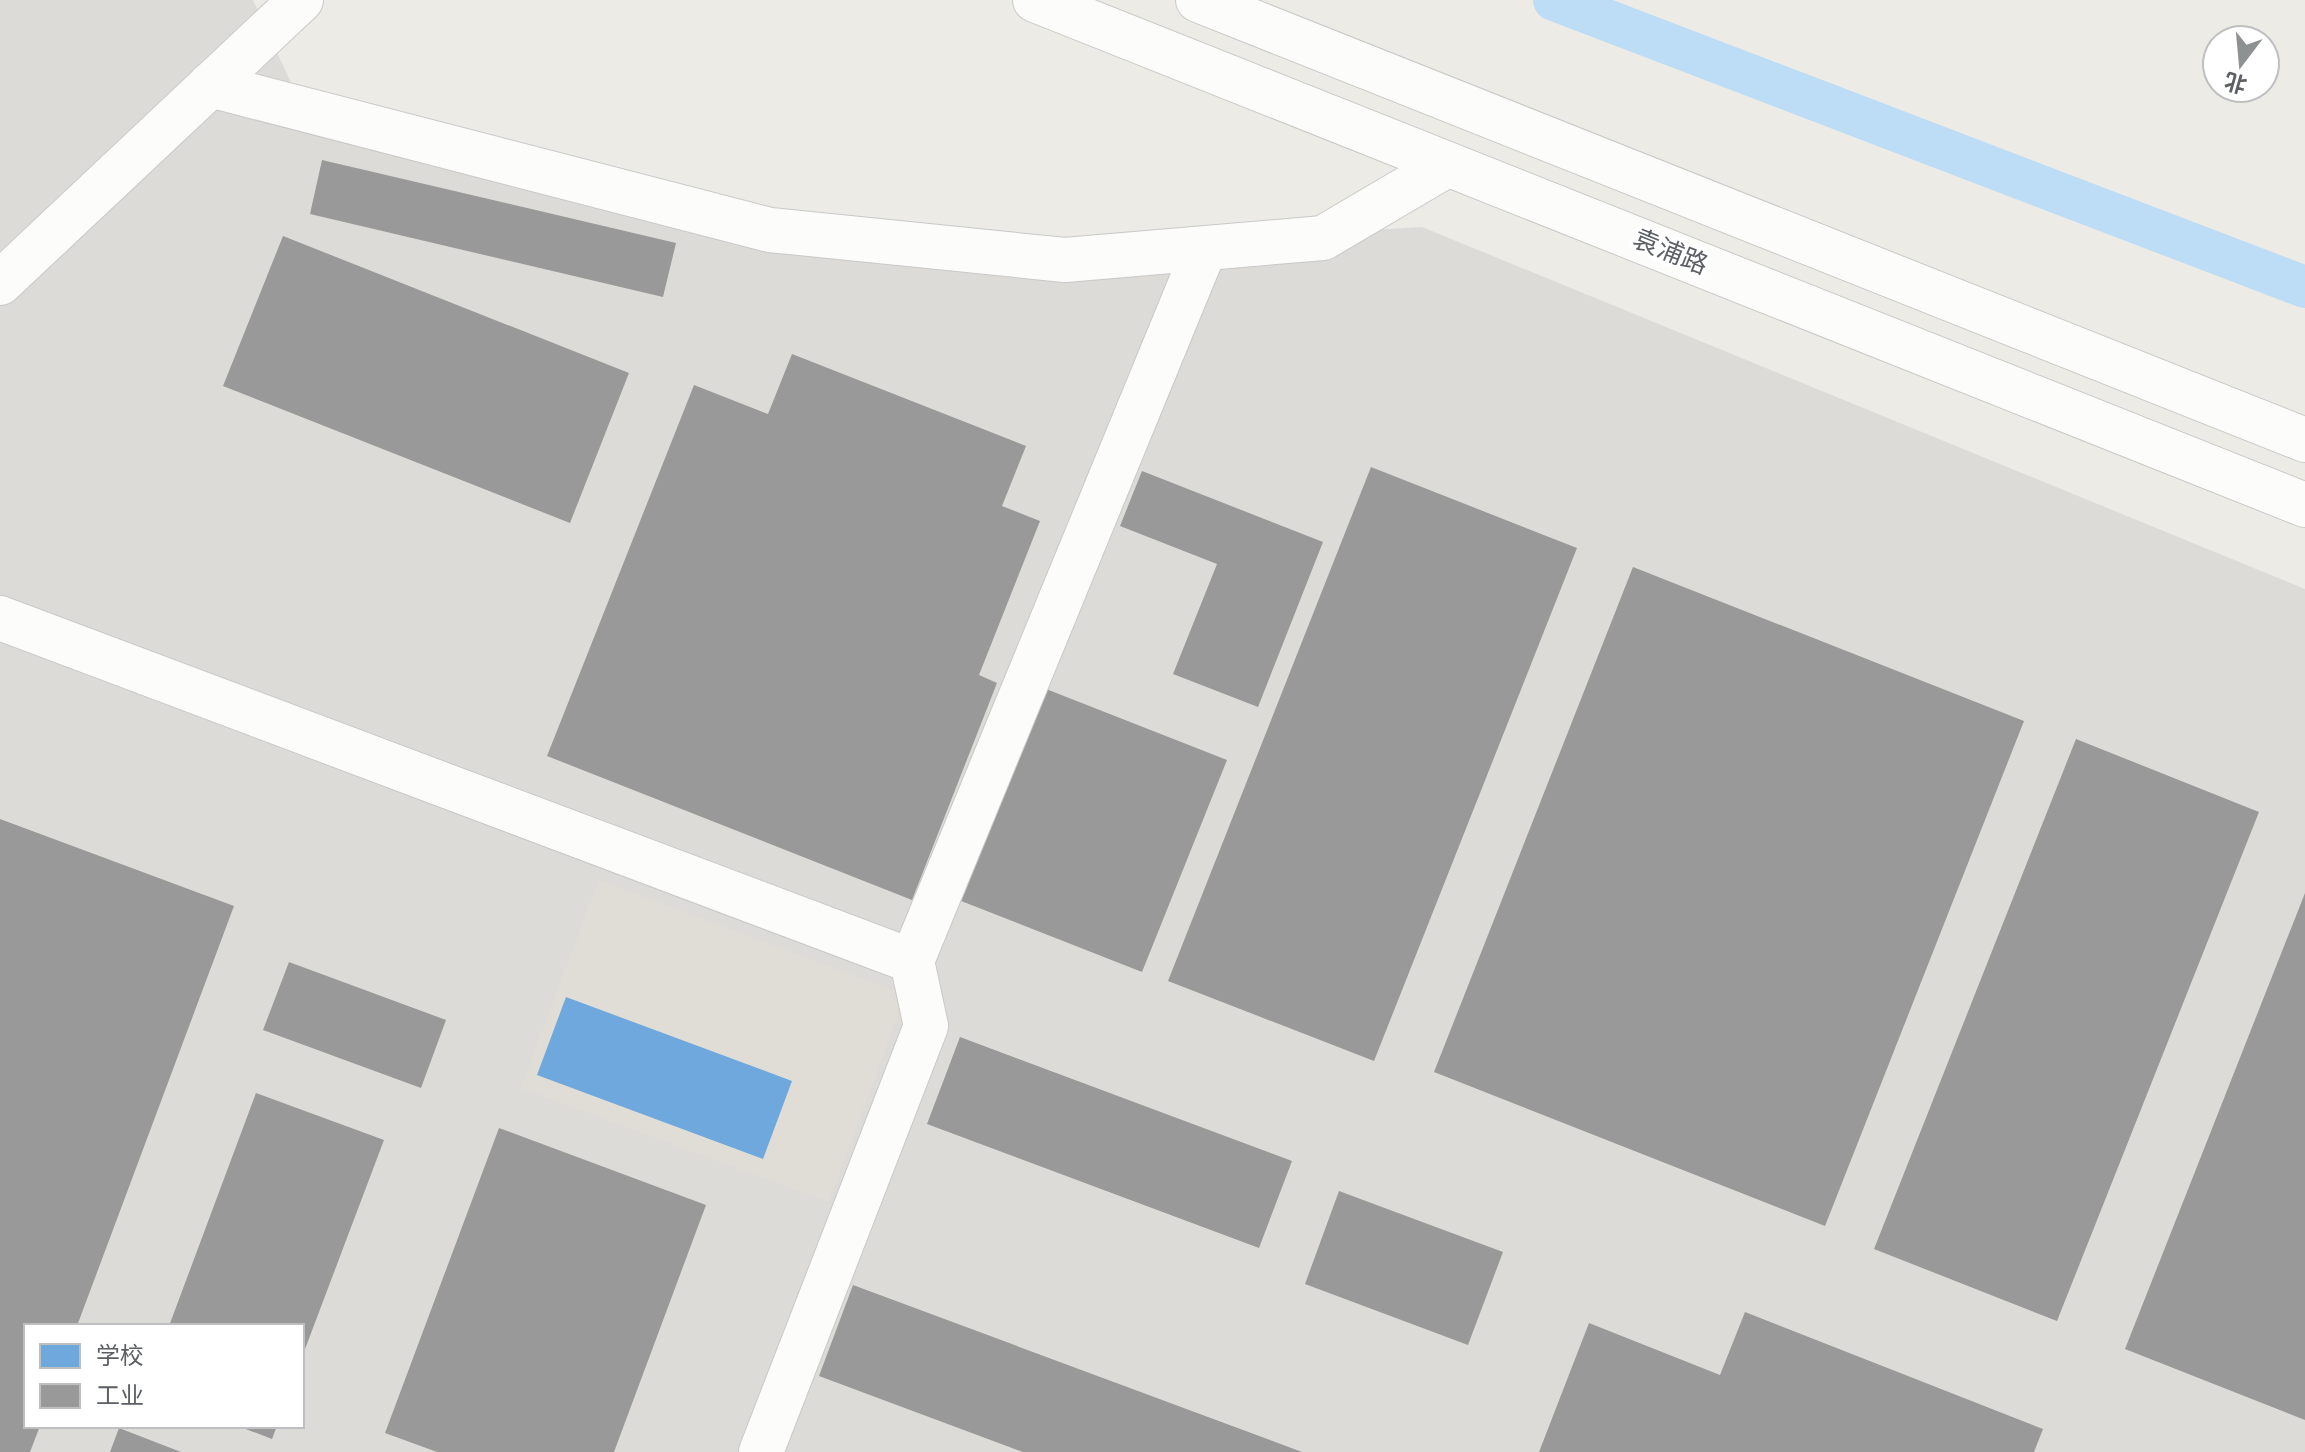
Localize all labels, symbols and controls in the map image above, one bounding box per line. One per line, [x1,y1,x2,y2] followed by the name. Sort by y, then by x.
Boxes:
[2201,24,2281,104] north arrow
[2222,66,2250,98] text: 北
[1628,224,1712,282] street label: 袁浦路
[24,1324,304,1428] legend
[96,1342,144,1371] text: 学校
[96,1382,144,1411] text: 工业

